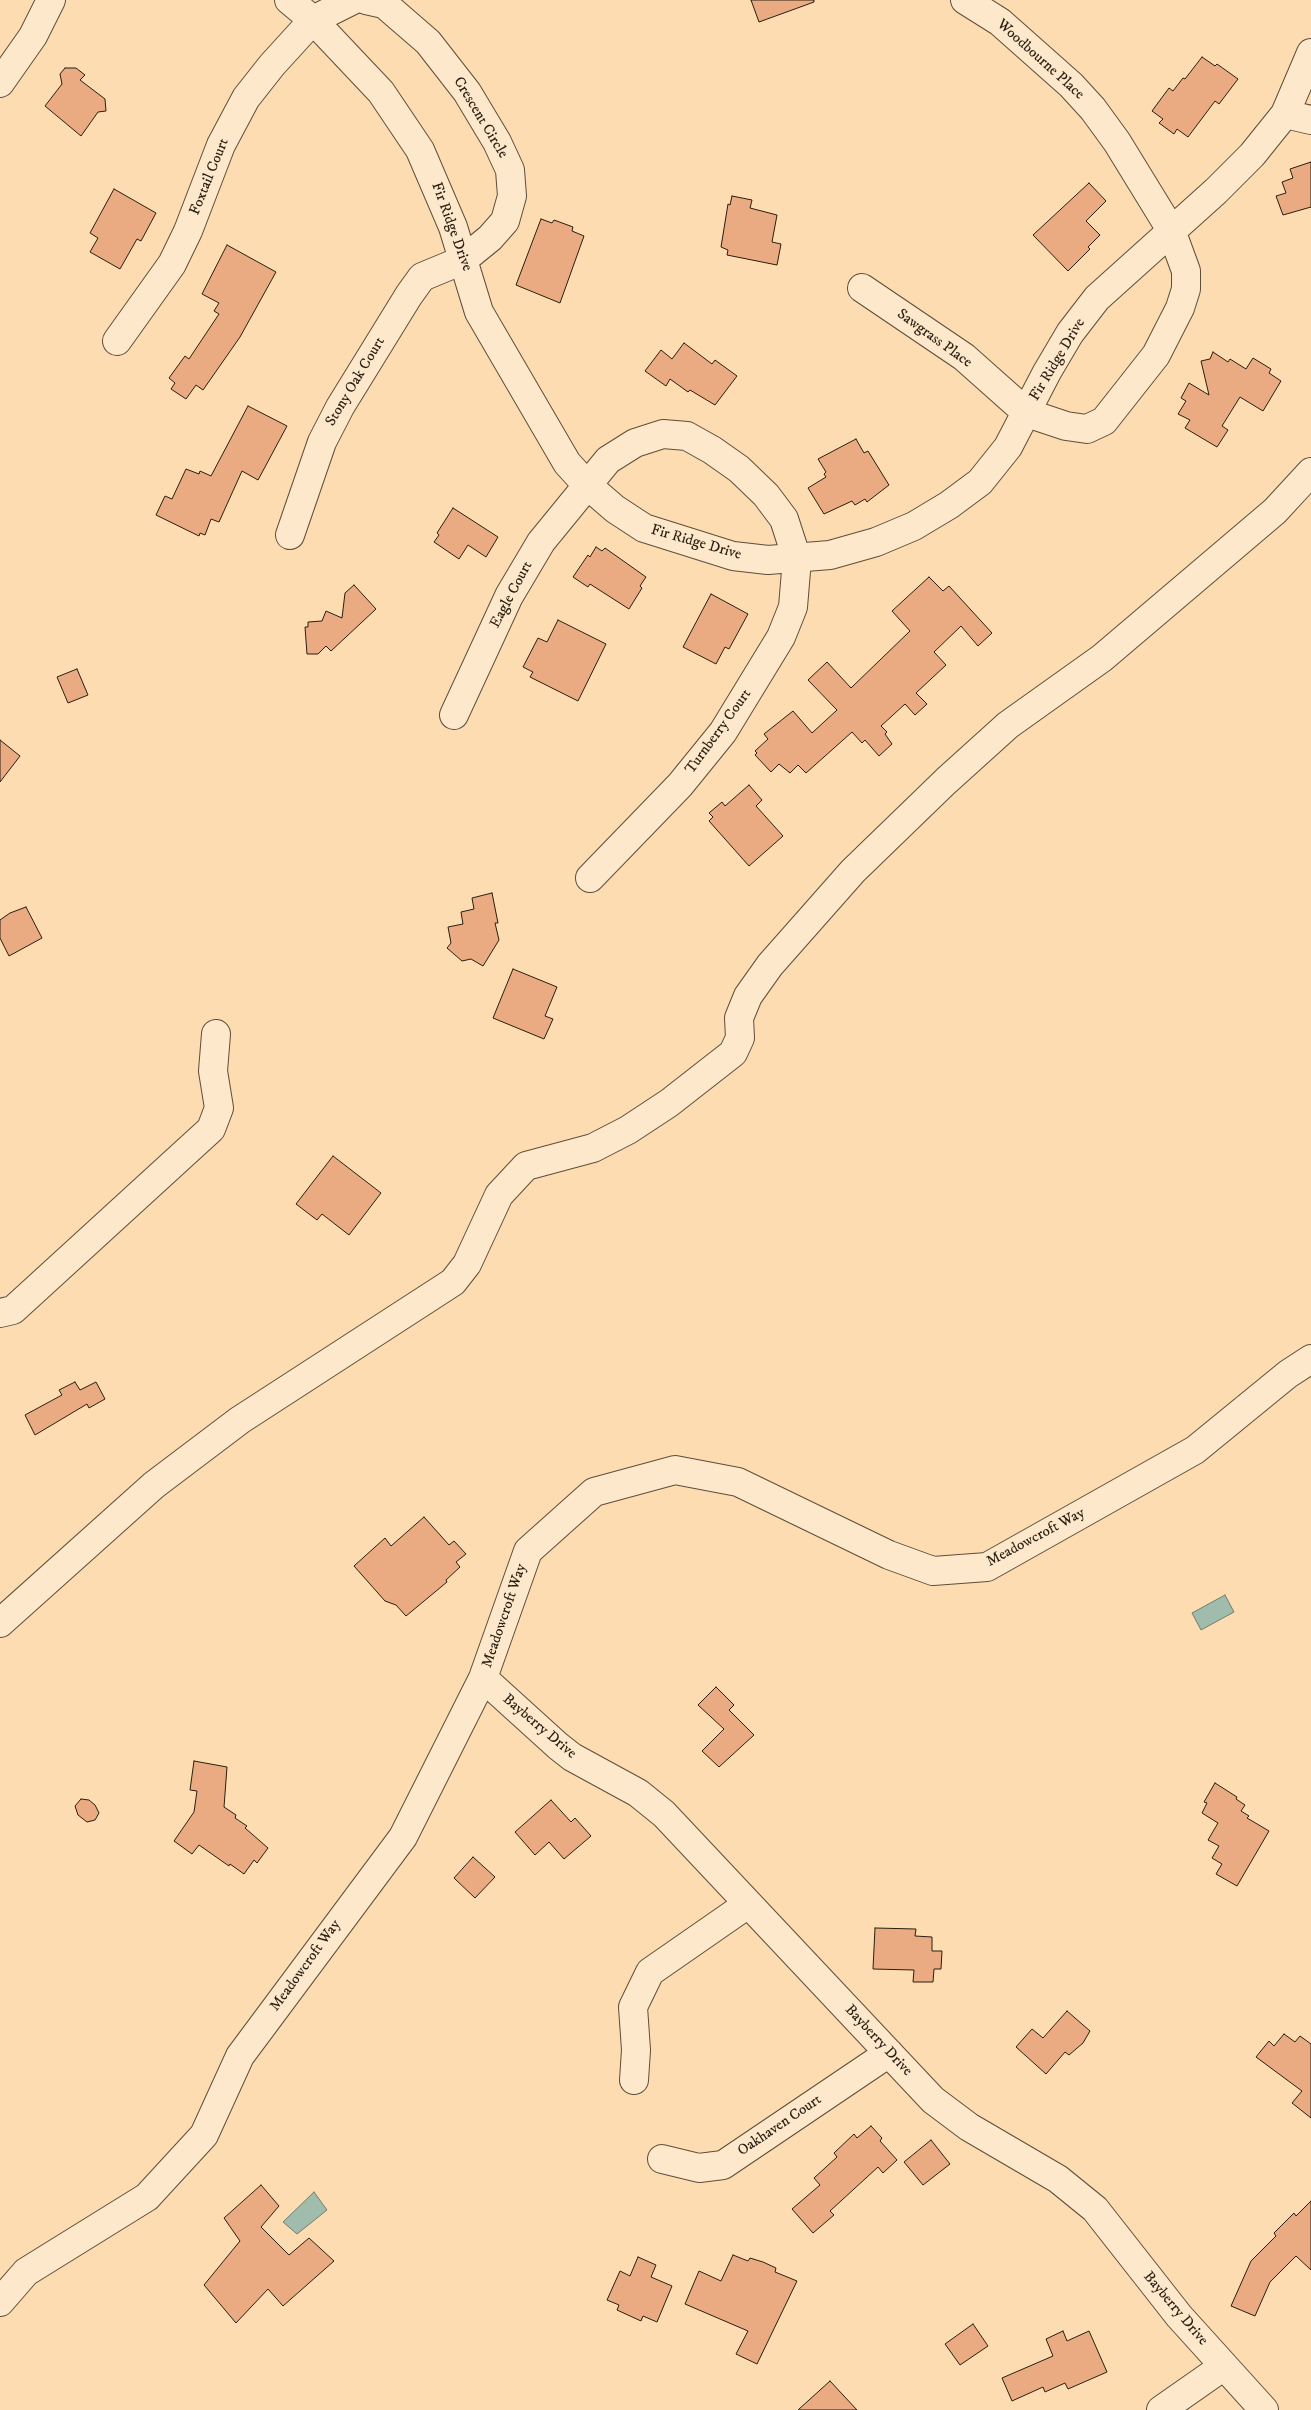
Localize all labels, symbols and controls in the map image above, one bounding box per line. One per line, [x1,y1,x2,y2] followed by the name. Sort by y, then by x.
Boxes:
[993,16,1087,104] street label: Woodbourne Place
[449,74,511,162] street label: Crescent Circle
[186,136,234,218] street label: Foxtail Court
[427,180,475,274] street label: Fir Ridge Drive
[893,306,975,372] street label: Sawgrass Place
[1026,315,1090,405] street label: Fir Ridge Drive
[322,334,390,430] street label: Stony Oak Court
[649,521,743,565] street label: Fir Ridge Drive
[487,559,537,631] street label: Eagle Court
[682,686,756,778] street label: Turnberry Court
[984,1505,1088,1571] street label: Meadowcroft Way
[479,1562,531,1670] street label: Meadowcroft Way
[498,1691,580,1763] street label: Bayberry Drive
[267,1917,345,2015] street label: Meadowcroft Way
[840,2002,916,2080] street label: Bayberry Drive
[735,2091,825,2161] street label: Oakhaven Court
[1139,2268,1211,2350] street label: Bayberry Drive

